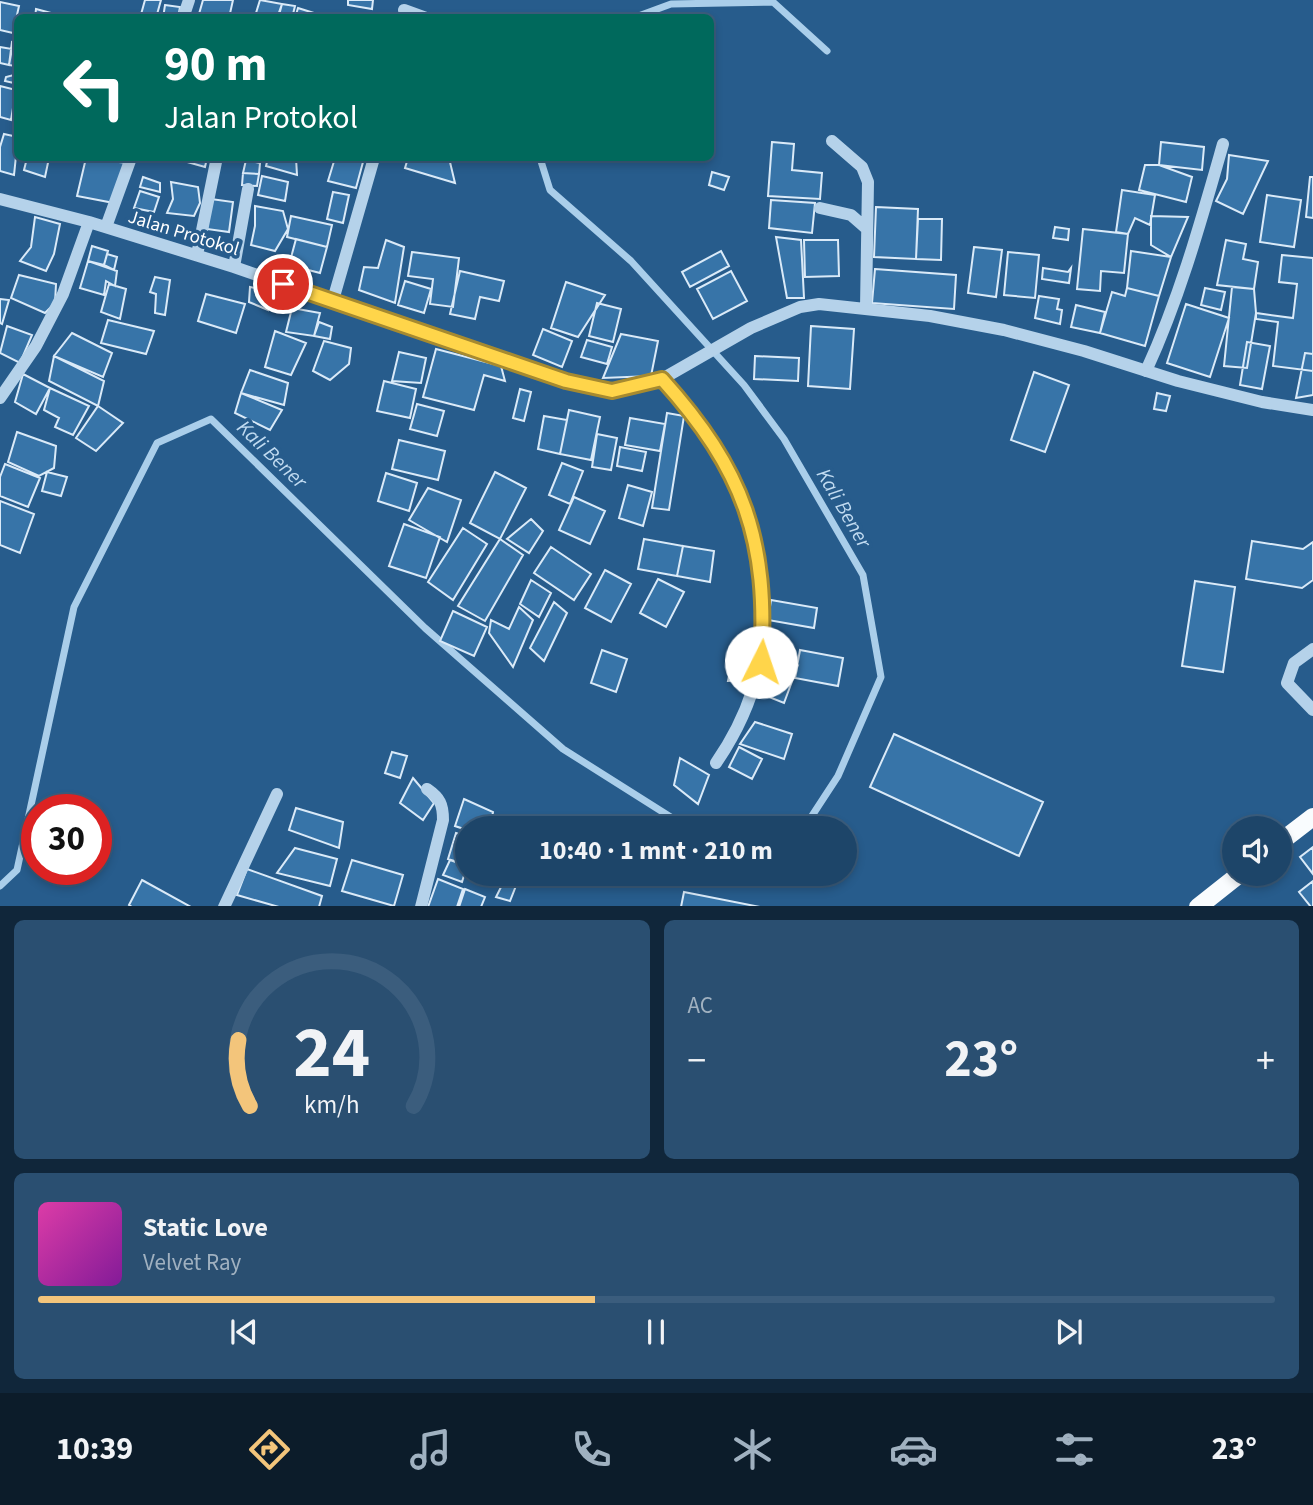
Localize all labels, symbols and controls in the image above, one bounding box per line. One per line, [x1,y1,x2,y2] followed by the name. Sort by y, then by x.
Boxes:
[164,30,268,100] text: 90 m
[49,42,140,133] icon: left
[164,95,358,141] text: Jalan Protokol
[125,204,243,263] street label: Jalan Protokol
[253,254,313,314] pin
[264,265,302,303] icon: arrive
[230,413,314,496] water label: Kali Bener
[809,463,879,554] water label: Kali Bener
[724,625,798,699] position arrow
[21,794,112,885] speed limit sign: 30
[1222,816,1292,886] map controls
[1222,816,1292,886] button: sound
[539,832,773,869] text: 10:40 · 1 mnt · 210 m
[688,989,713,1022] text: AC
[293,1001,370,1105] text: 24
[944,1023,1018,1097] text: 23°
[688,1034,706,1088] text: −
[1256,1034,1275,1088] text: +
[304,1086,360,1122] text: km/h
[143,1209,268,1246] text: Static Love
[143,1246,241,1279] text: Velvet Ray
[225,1313,263,1351] icon: previous
[637,1313,675,1351] icon: pause
[1050,1313,1088,1351] icon: next
[245,1425,294,1474] icon: directions
[406,1425,455,1474] icon: music
[567,1425,616,1474] icon: phone
[728,1425,777,1474] icon: climate
[889,1425,938,1474] icon: car
[1050,1425,1099,1474] icon: filters
[56,1426,133,1472] text: 10:39
[1211,1426,1257,1472] text: 23°

